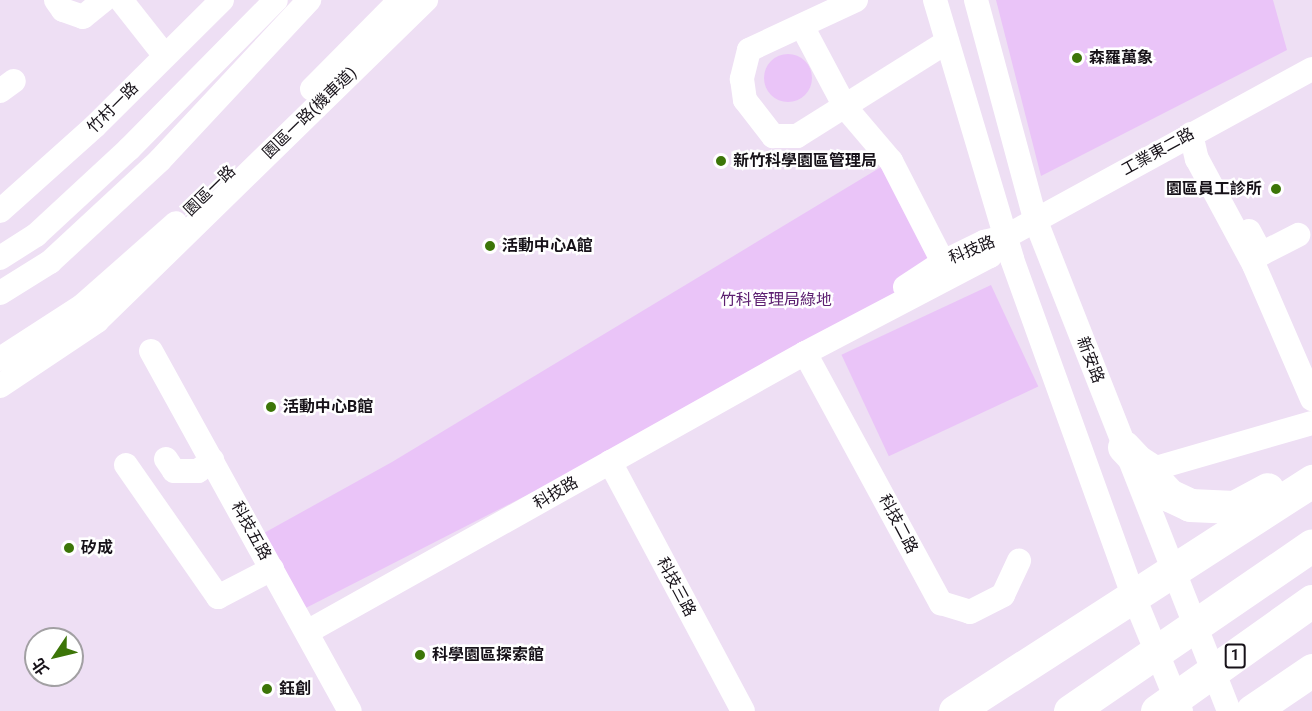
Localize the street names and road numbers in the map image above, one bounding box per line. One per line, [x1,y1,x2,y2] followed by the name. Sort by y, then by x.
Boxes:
[259,63,361,163] street label: 園區一路(機車道)
[84,79,142,137] street label: 竹村一路
[1118,124,1198,180] street label: 工業東二路
[180,162,240,220] street label: 園區一路
[946,232,998,268] street label: 科技路
[1072,334,1108,386] street label: 新安路
[530,473,582,513] street label: 科技路
[875,491,921,557] street label: 科技二路
[227,498,275,564] street label: 科技五路
[653,554,699,620] street label: 科技三路
[1224,644,1246,668] road number: 1

